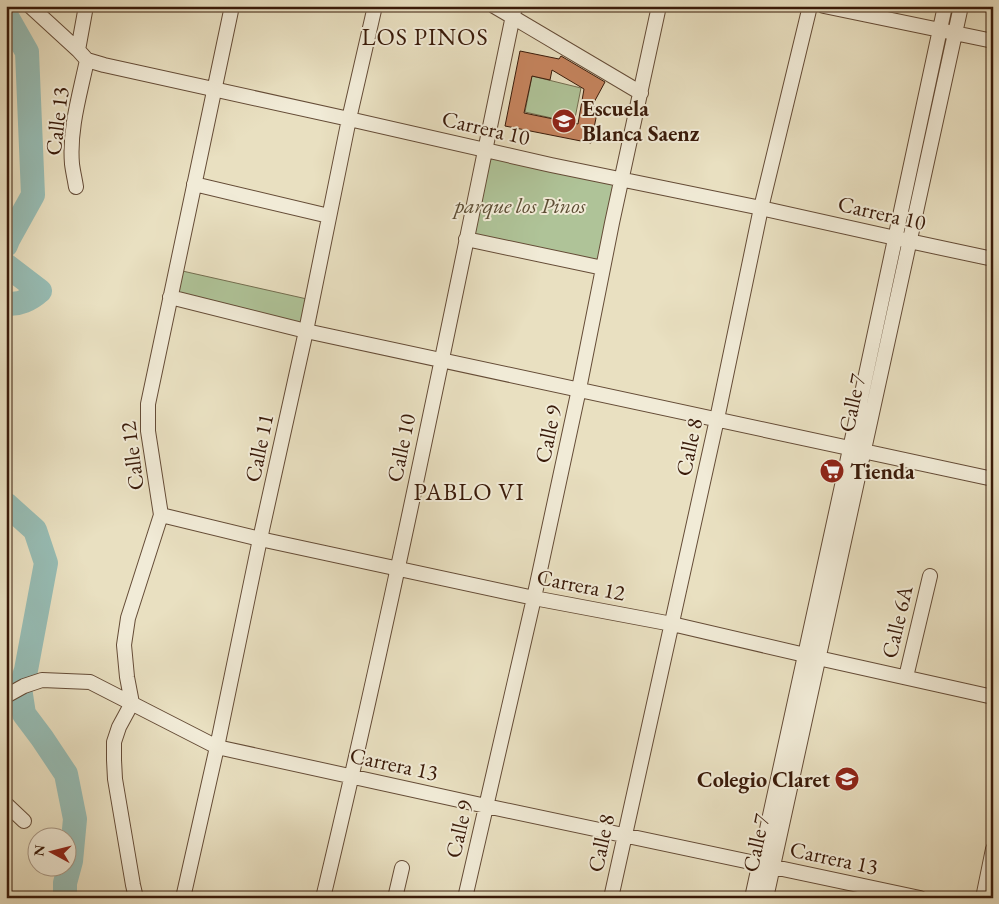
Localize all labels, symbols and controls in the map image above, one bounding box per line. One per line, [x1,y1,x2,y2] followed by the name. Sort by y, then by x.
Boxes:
[361,21,489,52] district label: LOS PINOS
[38,85,76,157] street label: Calle 13
[582,94,700,148] place label: Escuela Blanca Saenz
[439,104,533,152] street label: Carrera 10
[551,108,577,134] school or university icon: Escuela Blanca Saenz
[835,189,929,237] street label: Carrera 10
[451,191,587,220] park label: parque los Pinos
[832,371,872,435] street label: Calle 7
[528,402,568,466] street label: Calle 9
[238,411,280,485] street label: Calle 11
[380,411,422,485] street label: Calle 10
[669,415,709,479] street label: Calle 8
[113,420,151,492] street label: Calle 12
[850,457,915,486] place label: Tienda
[819,458,845,484] supermarket icon: Tienda
[413,476,525,507] district label: PABLO VI
[534,562,628,608] street label: Carrera 12
[875,582,920,661] street label: Calle 6A
[347,741,441,787] street label: Carrera 13
[697,765,831,794] place label: Colegio Claret
[834,766,860,792] school or university icon: Colegio Claret
[438,797,480,861] street label: Calle 9
[581,811,621,875] street label: Calle 8
[736,811,776,875] street label: Calle 7
[28,826,78,876] north arrow
[787,835,881,881] street label: Carrera 13
[29,843,49,857] text: N

